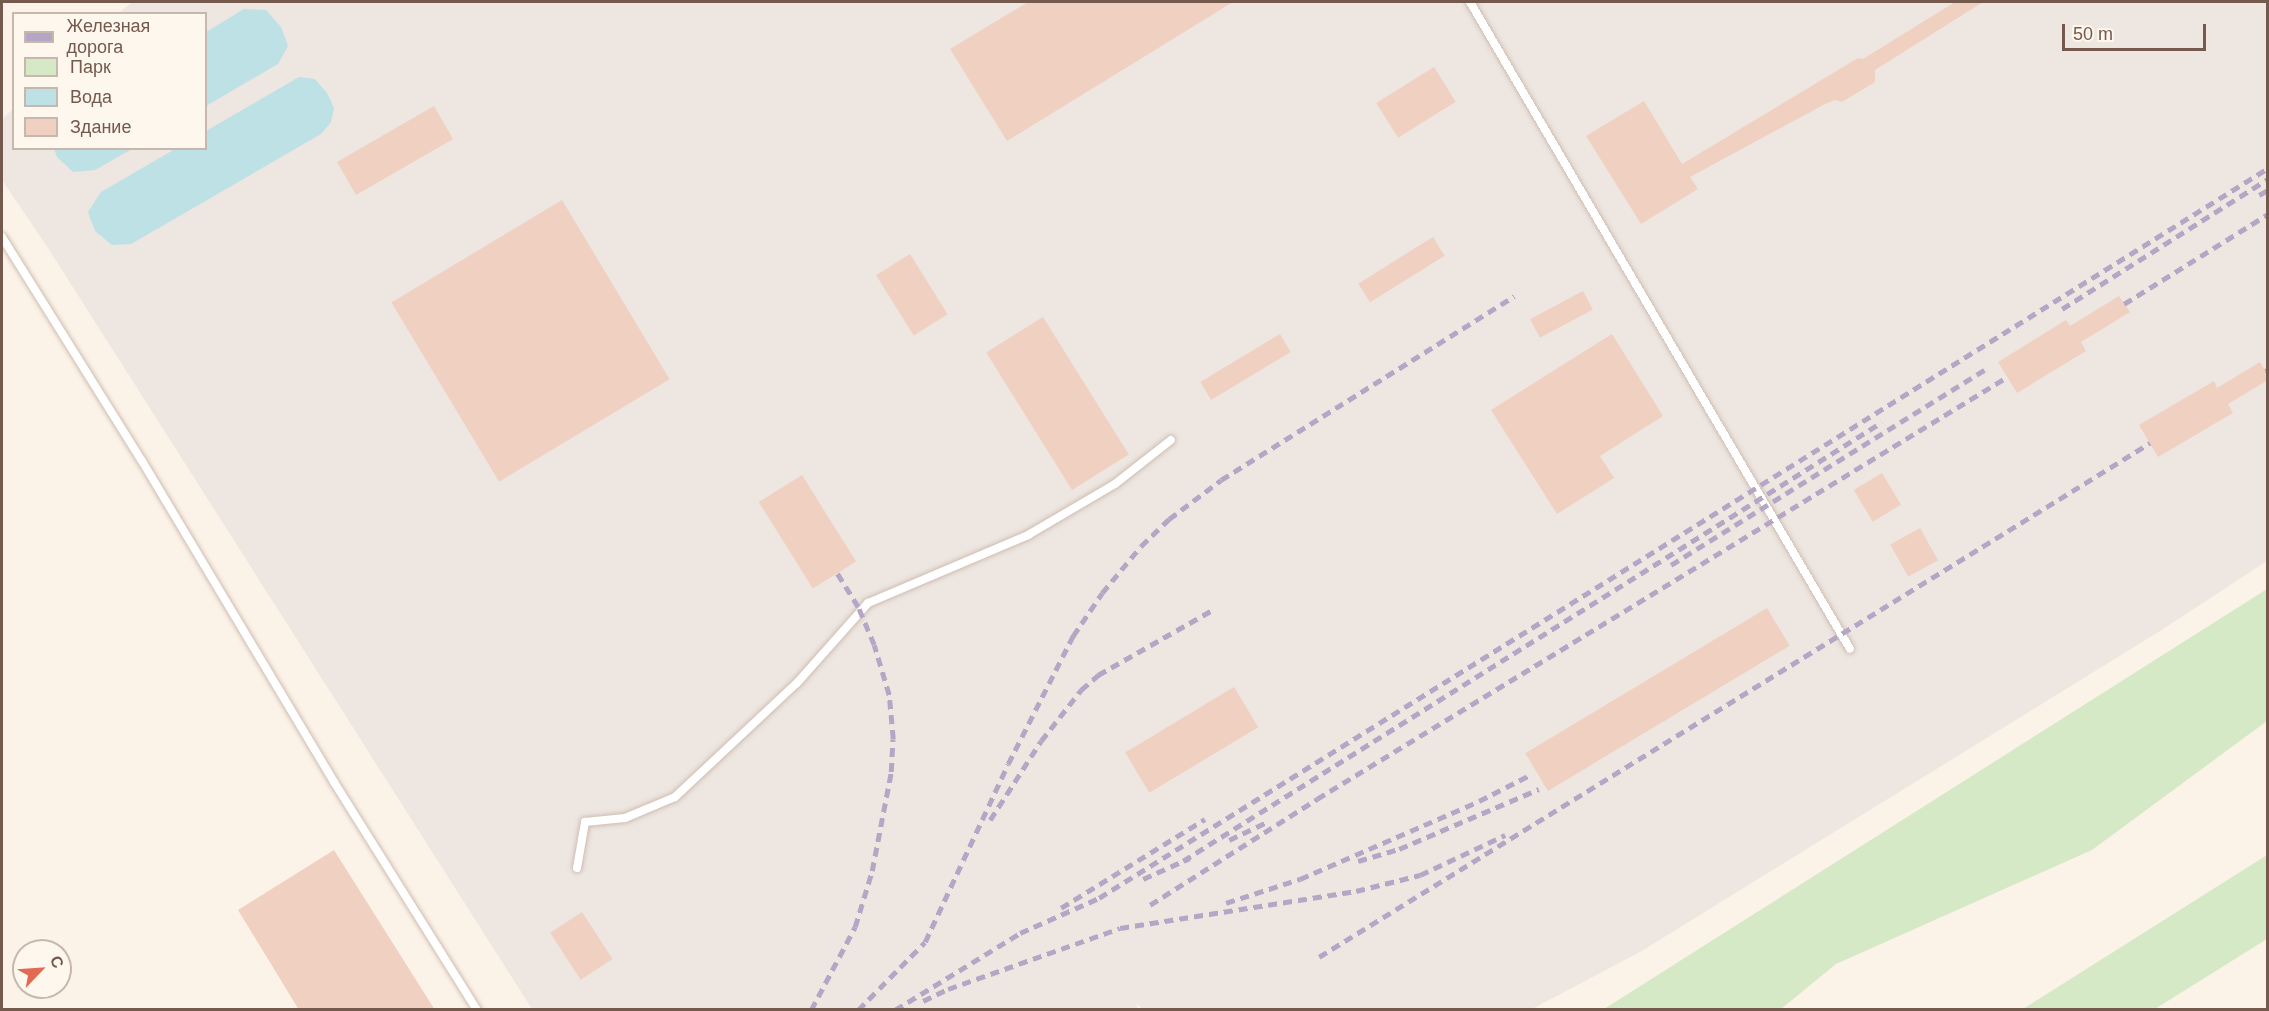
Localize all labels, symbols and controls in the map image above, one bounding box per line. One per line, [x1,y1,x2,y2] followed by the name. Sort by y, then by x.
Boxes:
[12,12,207,150] legend
[2065,12,2209,50] scale bar
[66,16,150,57] text: Железная дорога
[2073,24,2113,44] text: 50 m
[70,57,111,77] text: Парк
[70,87,112,107] text: Вода
[70,117,131,137] text: Здание
[12,939,72,999] north arrow
[47,953,67,971] text: С

